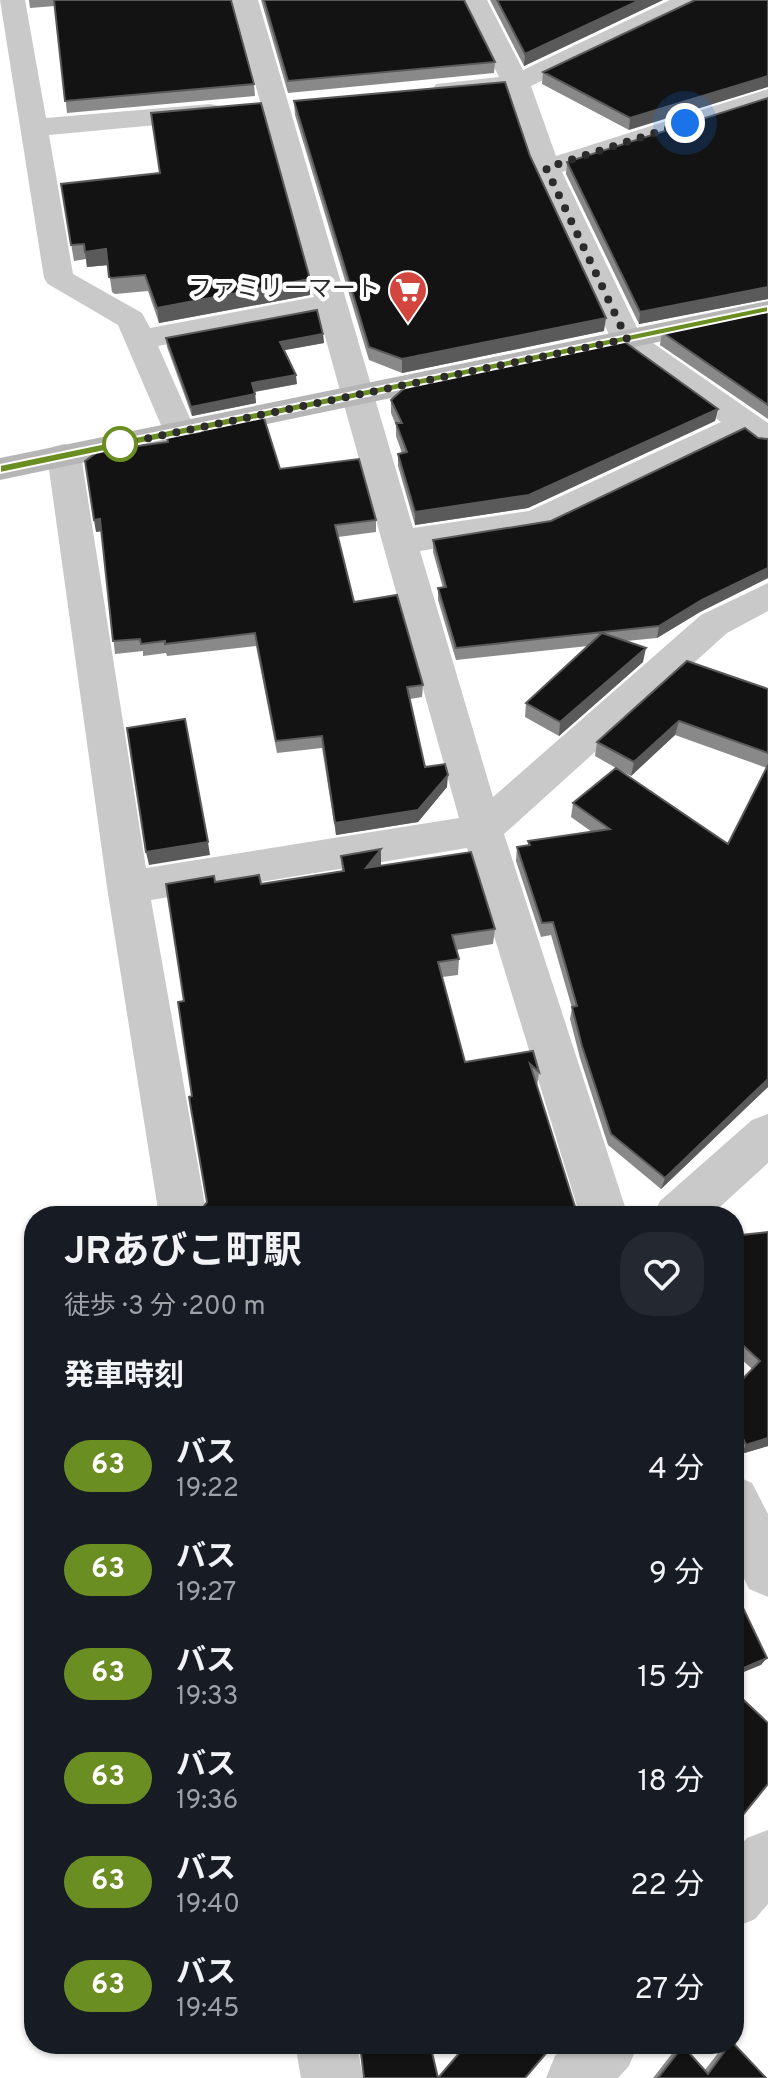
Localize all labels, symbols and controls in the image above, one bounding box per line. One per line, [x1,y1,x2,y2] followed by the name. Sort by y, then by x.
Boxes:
[665,103,705,143] your location
[387,269,429,324] supermarket icon: ファミリーマート
[188,275,380,305] place label: ファミリーマート
[103,427,137,461] unlabelled marker
[64,1229,301,1278] text: JRあびこ町駅
[620,1232,704,1316] button: heart
[64,1291,265,1324] text: 徒歩 · 3 分 · 200 m
[64,1359,184,1396] text: 発車時刻
[176,1436,236,1473] text: バス
[91,1448,125,1484] text: 63
[648,1452,704,1489] text: 4 分
[176,1473,239,1506] text: 19:22
[176,1540,236,1577] text: バス
[91,1552,125,1588] text: 63
[649,1556,704,1593] text: 9 分
[176,1577,236,1610] text: 19:27
[176,1644,236,1681] text: バス
[91,1656,125,1692] text: 63
[637,1660,704,1697] text: 15 分
[176,1681,238,1714] text: 19:33
[176,1748,236,1785] text: バス
[91,1760,125,1796] text: 63
[637,1764,704,1801] text: 18 分
[176,1785,238,1818] text: 19:36
[176,1852,236,1889] text: バス
[91,1864,125,1900] text: 63
[630,1868,704,1905] text: 22 分
[176,1889,240,1922] text: 19:40
[176,1956,236,1993] text: バス
[91,1968,125,2004] text: 63
[634,1972,704,2009] text: 27 分
[176,1993,239,2026] text: 19:45

